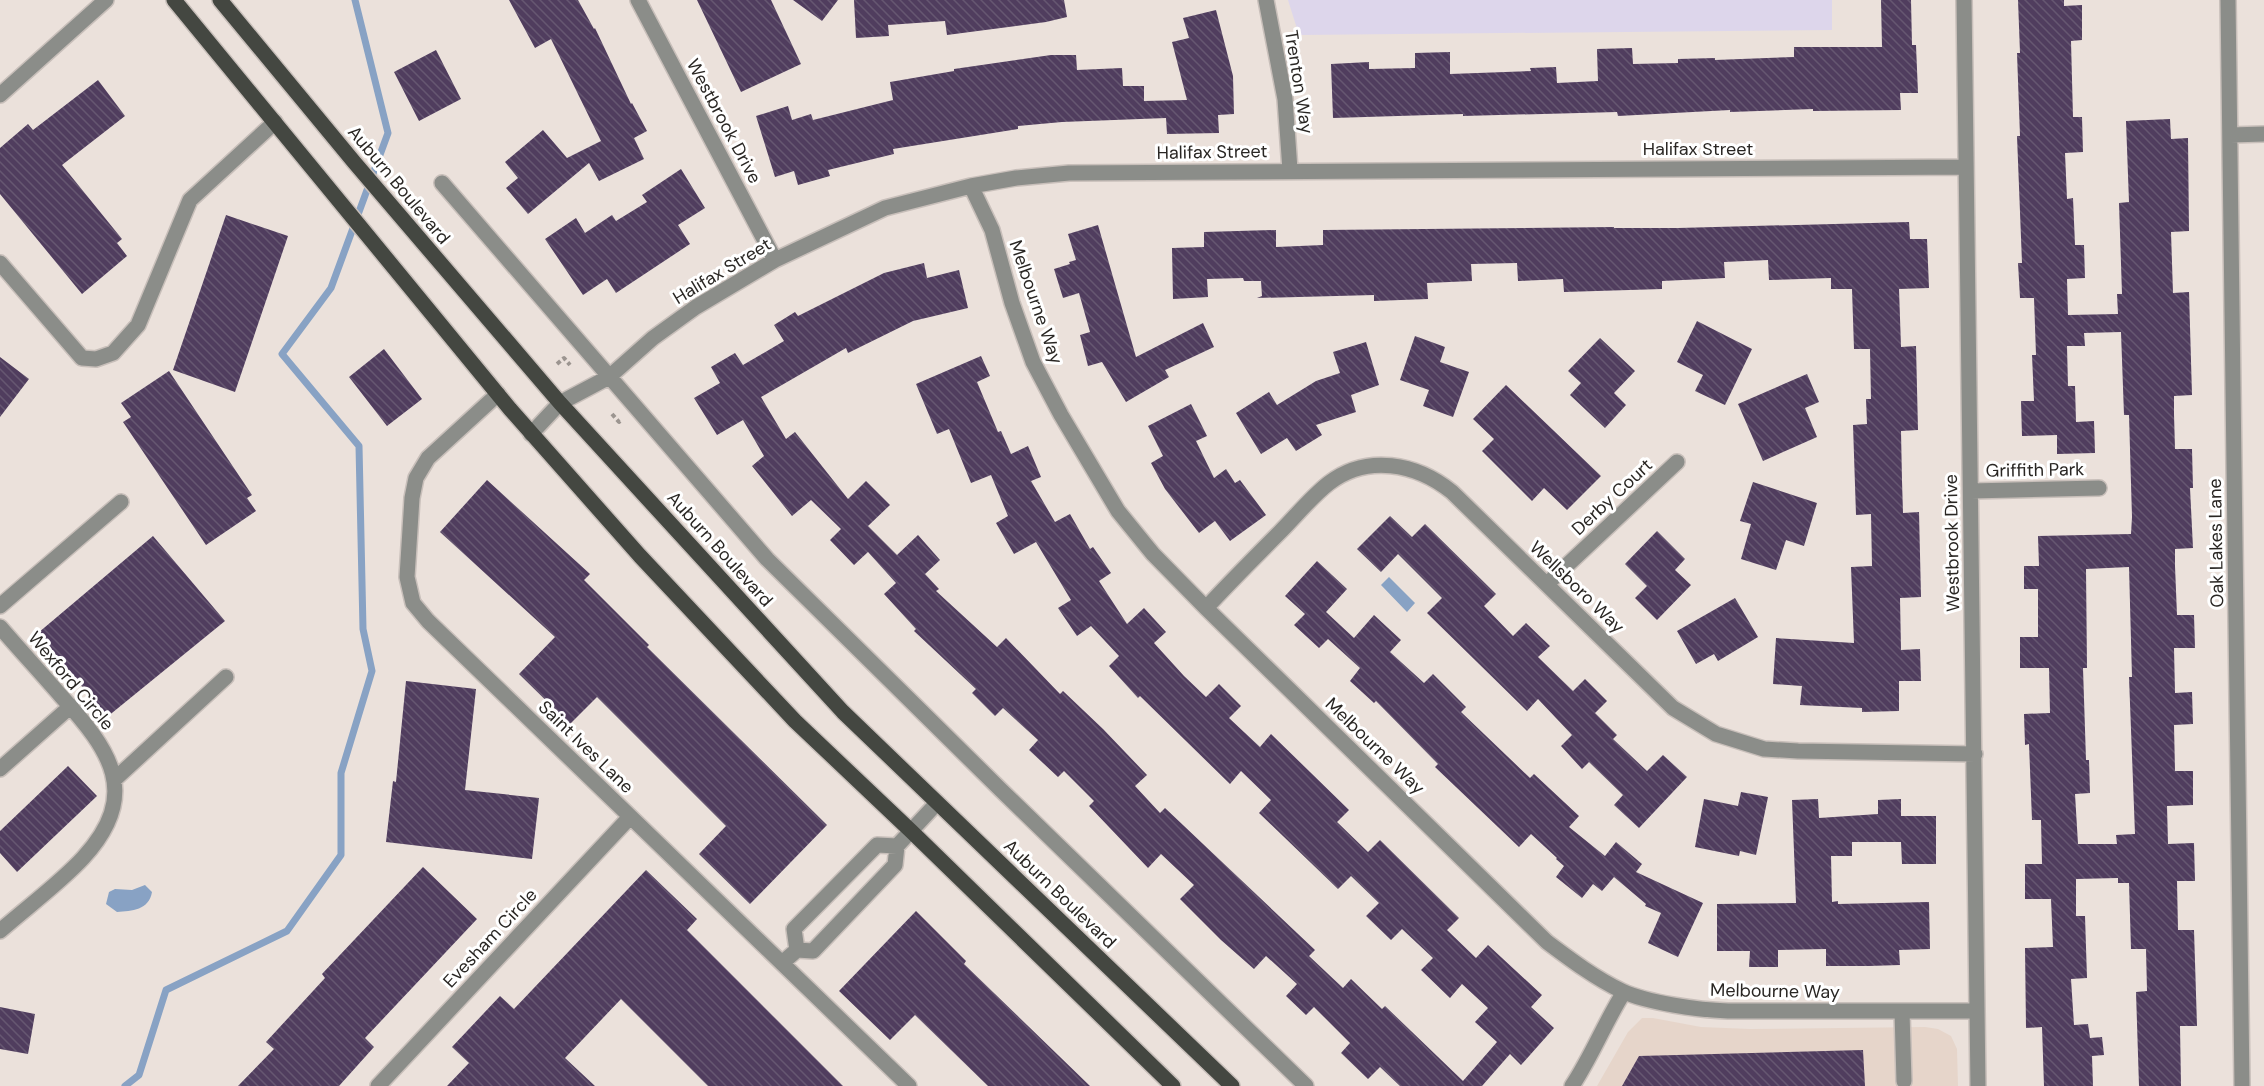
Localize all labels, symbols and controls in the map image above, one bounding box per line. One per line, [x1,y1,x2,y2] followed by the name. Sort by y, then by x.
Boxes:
[1279,28,1319,136] street label: Trenton Way
[681,55,767,187] street label: Westbrook Drive
[342,121,456,249] street label: Auburn Boulevard
[1643,137,1753,161] street label: Halifax Street
[1156,139,1268,165] street label: Halifax Street
[668,232,776,310] street label: Halifax Street
[1004,237,1068,367] street label: Melbourne Way
[1566,453,1658,541] street label: Derby Court
[1985,457,2085,483] street label: Griffith Park
[1939,474,1965,612] street label: Westbrook Drive
[2203,478,2229,608] street label: Oak Lakes Lane
[662,486,778,612] street label: Auburn Boulevard
[1524,535,1630,639] street label: Wellsboro Way
[23,626,119,736] street label: Wexford Circle
[1320,692,1430,800] street label: Melbourne Way
[533,695,639,799] street label: Saint Ives Lane
[999,834,1121,954] street label: Auburn Boulevard
[438,883,542,993] street label: Evesham Circle
[1710,978,1840,1004] street label: Melbourne Way

